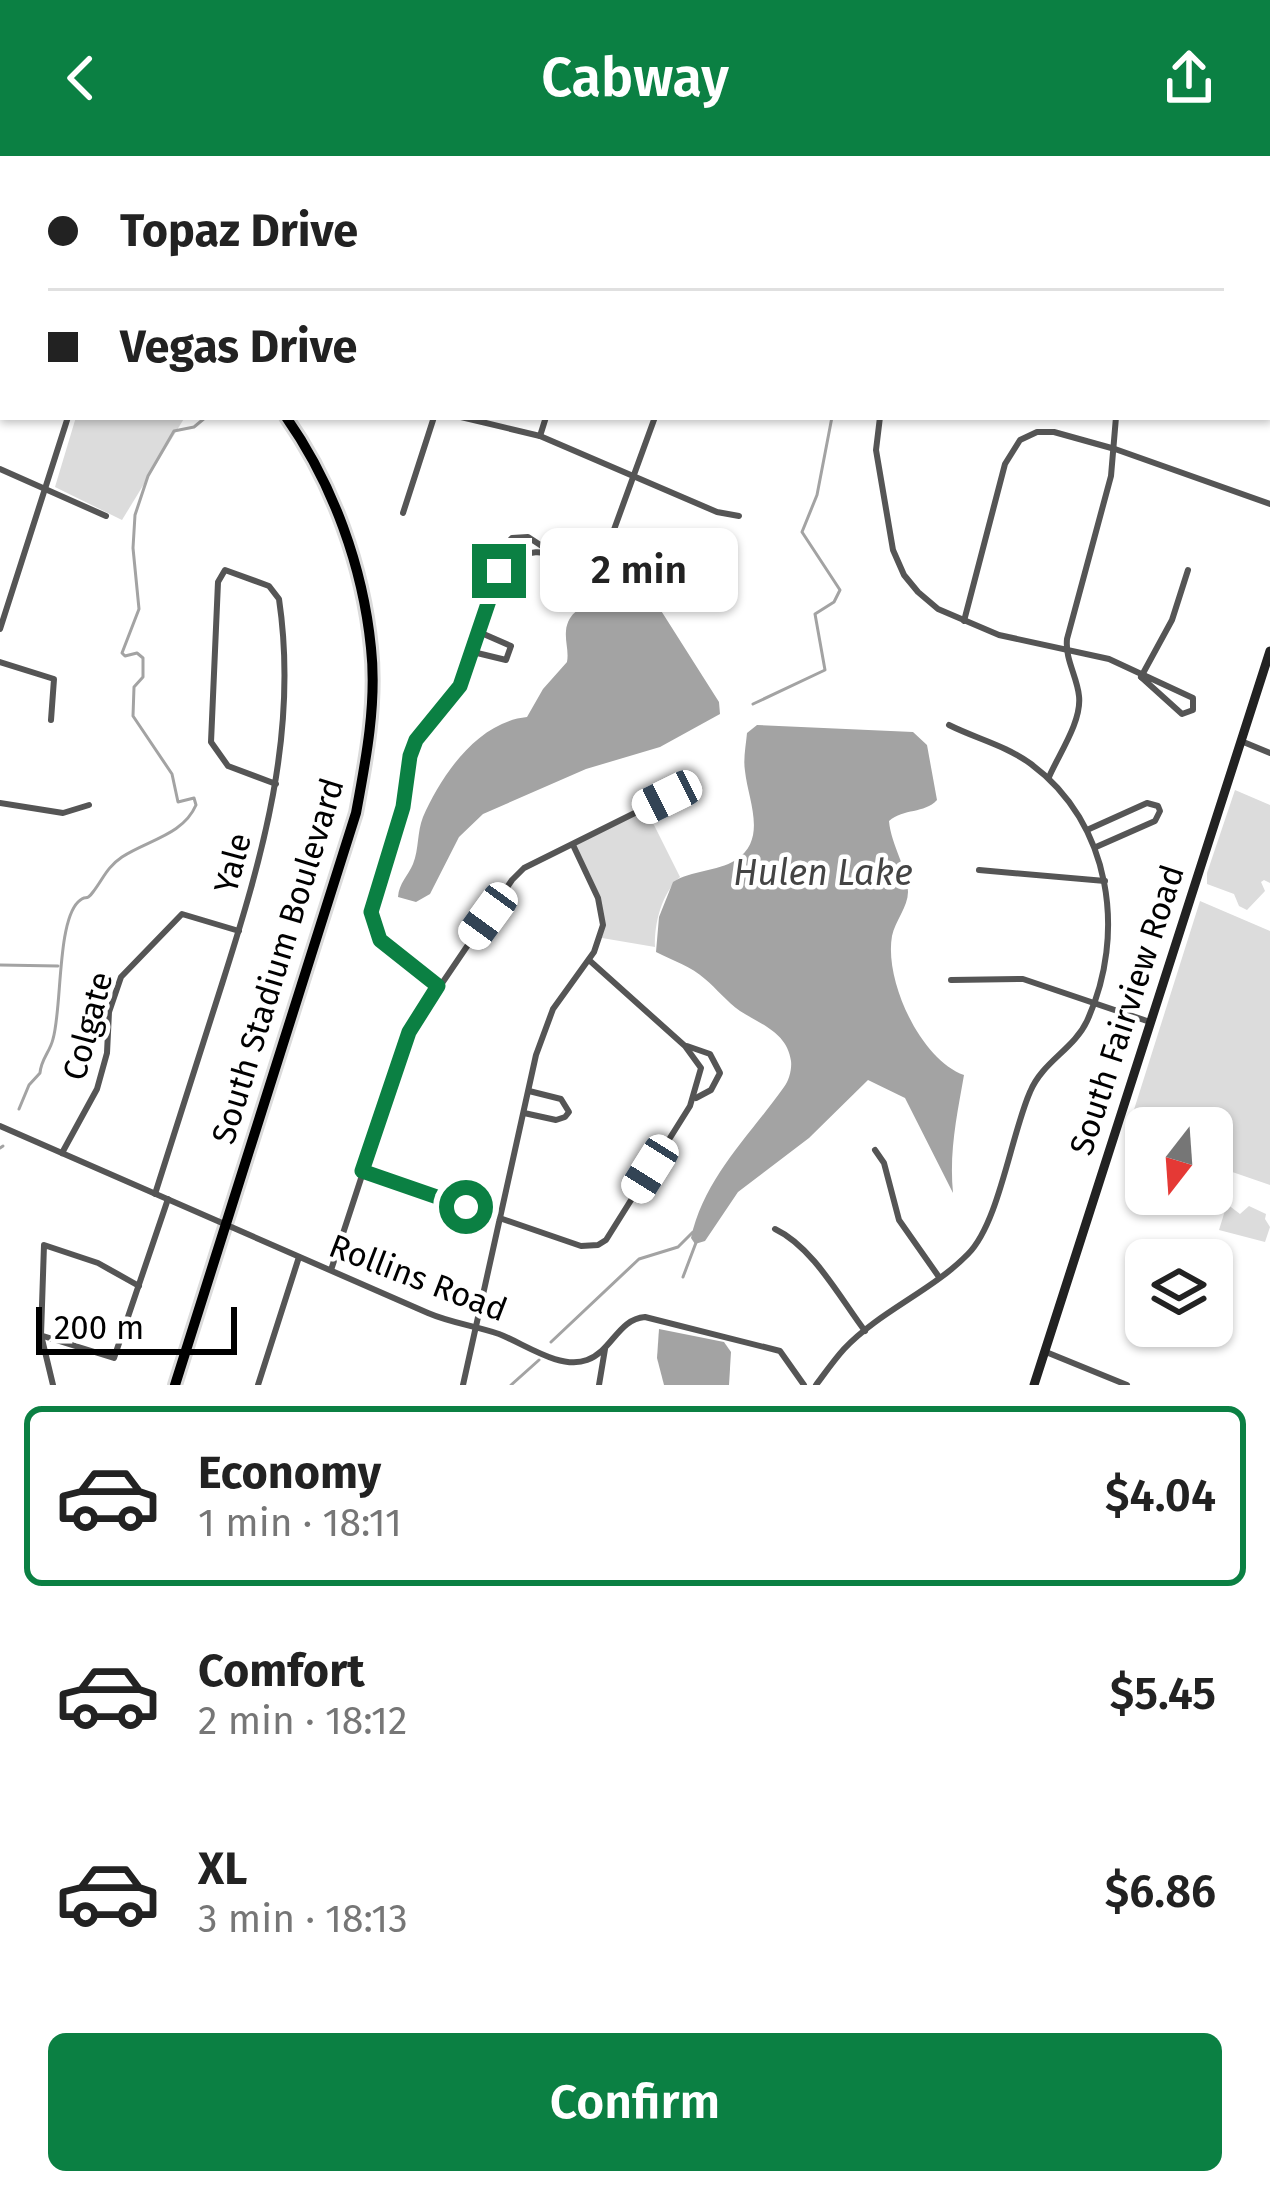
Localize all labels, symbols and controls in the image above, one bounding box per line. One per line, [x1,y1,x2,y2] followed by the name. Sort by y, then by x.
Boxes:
[48,45,114,111] icon: back
[1156,45,1222,111] icon: share
[541,46,729,110] text: Cabway
[120,204,358,258] text: Topaz Drive
[120,320,357,374] text: Vegas Drive
[541,529,739,613] callout: 2 min
[472,544,526,598] route end
[591,547,687,593] text: 2 min
[627,765,707,829] car
[203,773,353,1149] street label: South Stadium Boulevard
[206,829,260,897] street label: Yale
[733,851,913,895] water label: Hulen Lake
[1061,860,1193,1160] street label: South Fairview Road
[452,876,524,956] car
[54,967,122,1085] street label: Colgate
[1125,1107,1233,1215] north arrow
[1125,1107,1233,1347] map controls
[616,1129,684,1209] car
[439,1180,493,1234] route start
[324,1226,512,1330] street label: Rollins Road
[1125,1239,1233,1347] button: layers
[36,1301,237,1354] scale bar
[54,1308,144,1348] text: 200 m
[54,1442,162,1550] icon: car
[198,1446,381,1500] text: Economy
[1105,1469,1216,1523] text: $4.04
[198,1500,402,1546] text: 1 min · 18:11
[54,1640,162,1748] icon: car
[198,1644,365,1698] text: Comfort
[1110,1667,1216,1721] text: $5.45
[198,1698,407,1744] text: 2 min · 18:12
[54,1838,162,1946] icon: car
[198,1842,247,1896] text: XL
[1105,1865,1216,1919] text: $6.86
[198,1896,408,1942] text: 3 min · 18:13
[48,2033,1222,2171] button: Confirm

